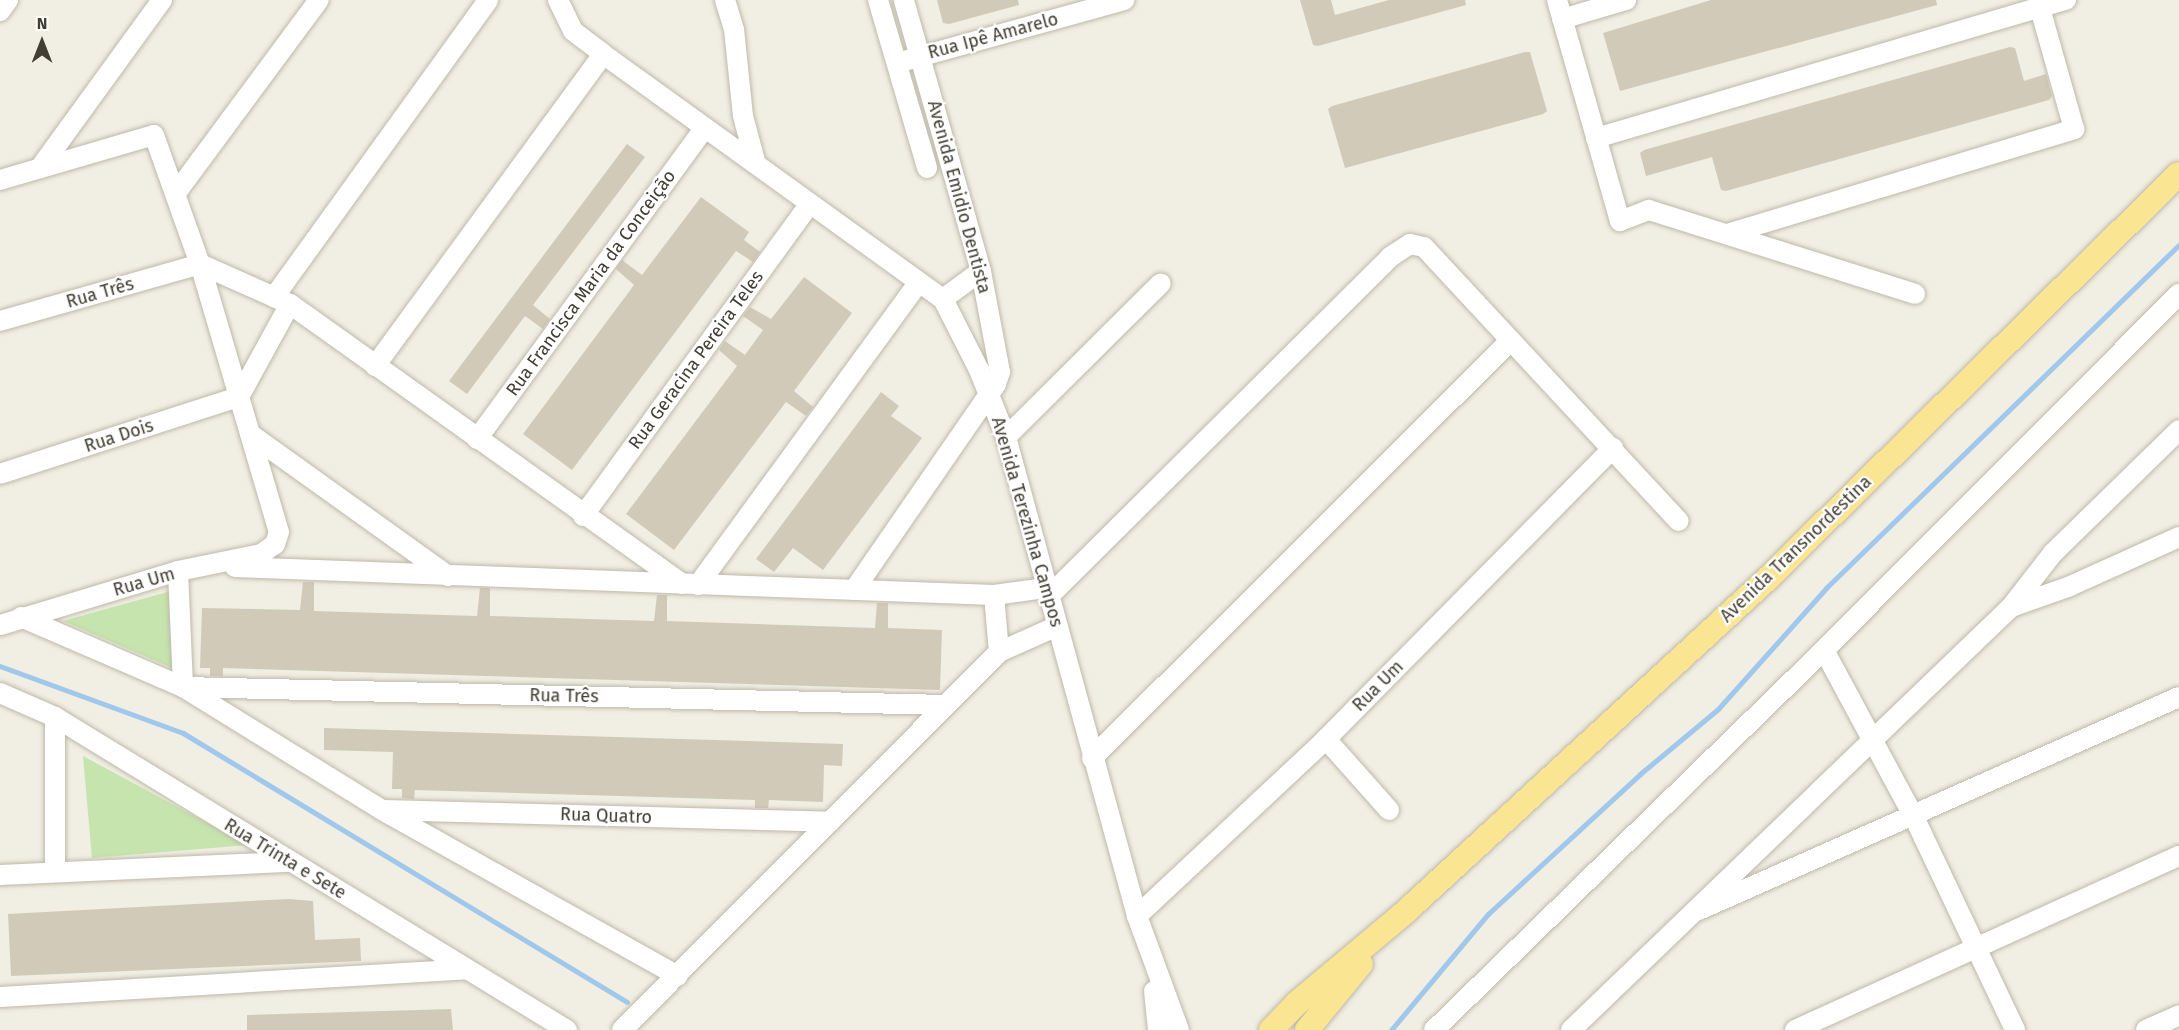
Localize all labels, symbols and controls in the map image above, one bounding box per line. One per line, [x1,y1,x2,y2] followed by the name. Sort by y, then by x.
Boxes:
[926,8,1060,64] street label: Rua Ipê Amarelo
[12,12,72,72] north arrow
[37,14,47,33] text: N
[923,98,995,296] street label: Avenida Emidio Dentista
[502,166,680,400] street label: Rua Francisca Maria da Conceição
[624,267,768,453] street label: Rua Geracina Pereira Teles
[64,273,136,313] street label: Rua Três
[82,415,156,457] street label: Rua Dois
[987,415,1067,629] street label: Avenida Terezinha Campos
[1716,471,1876,627] street label: Avenida Transnordestina
[111,563,177,601] street label: Rua Um
[1348,656,1408,716] street label: Rua Um
[529,685,599,707] street label: Rua Três
[560,804,652,828] street label: Rua Quatro
[220,814,350,904] street label: Rua Trinta e Sete

